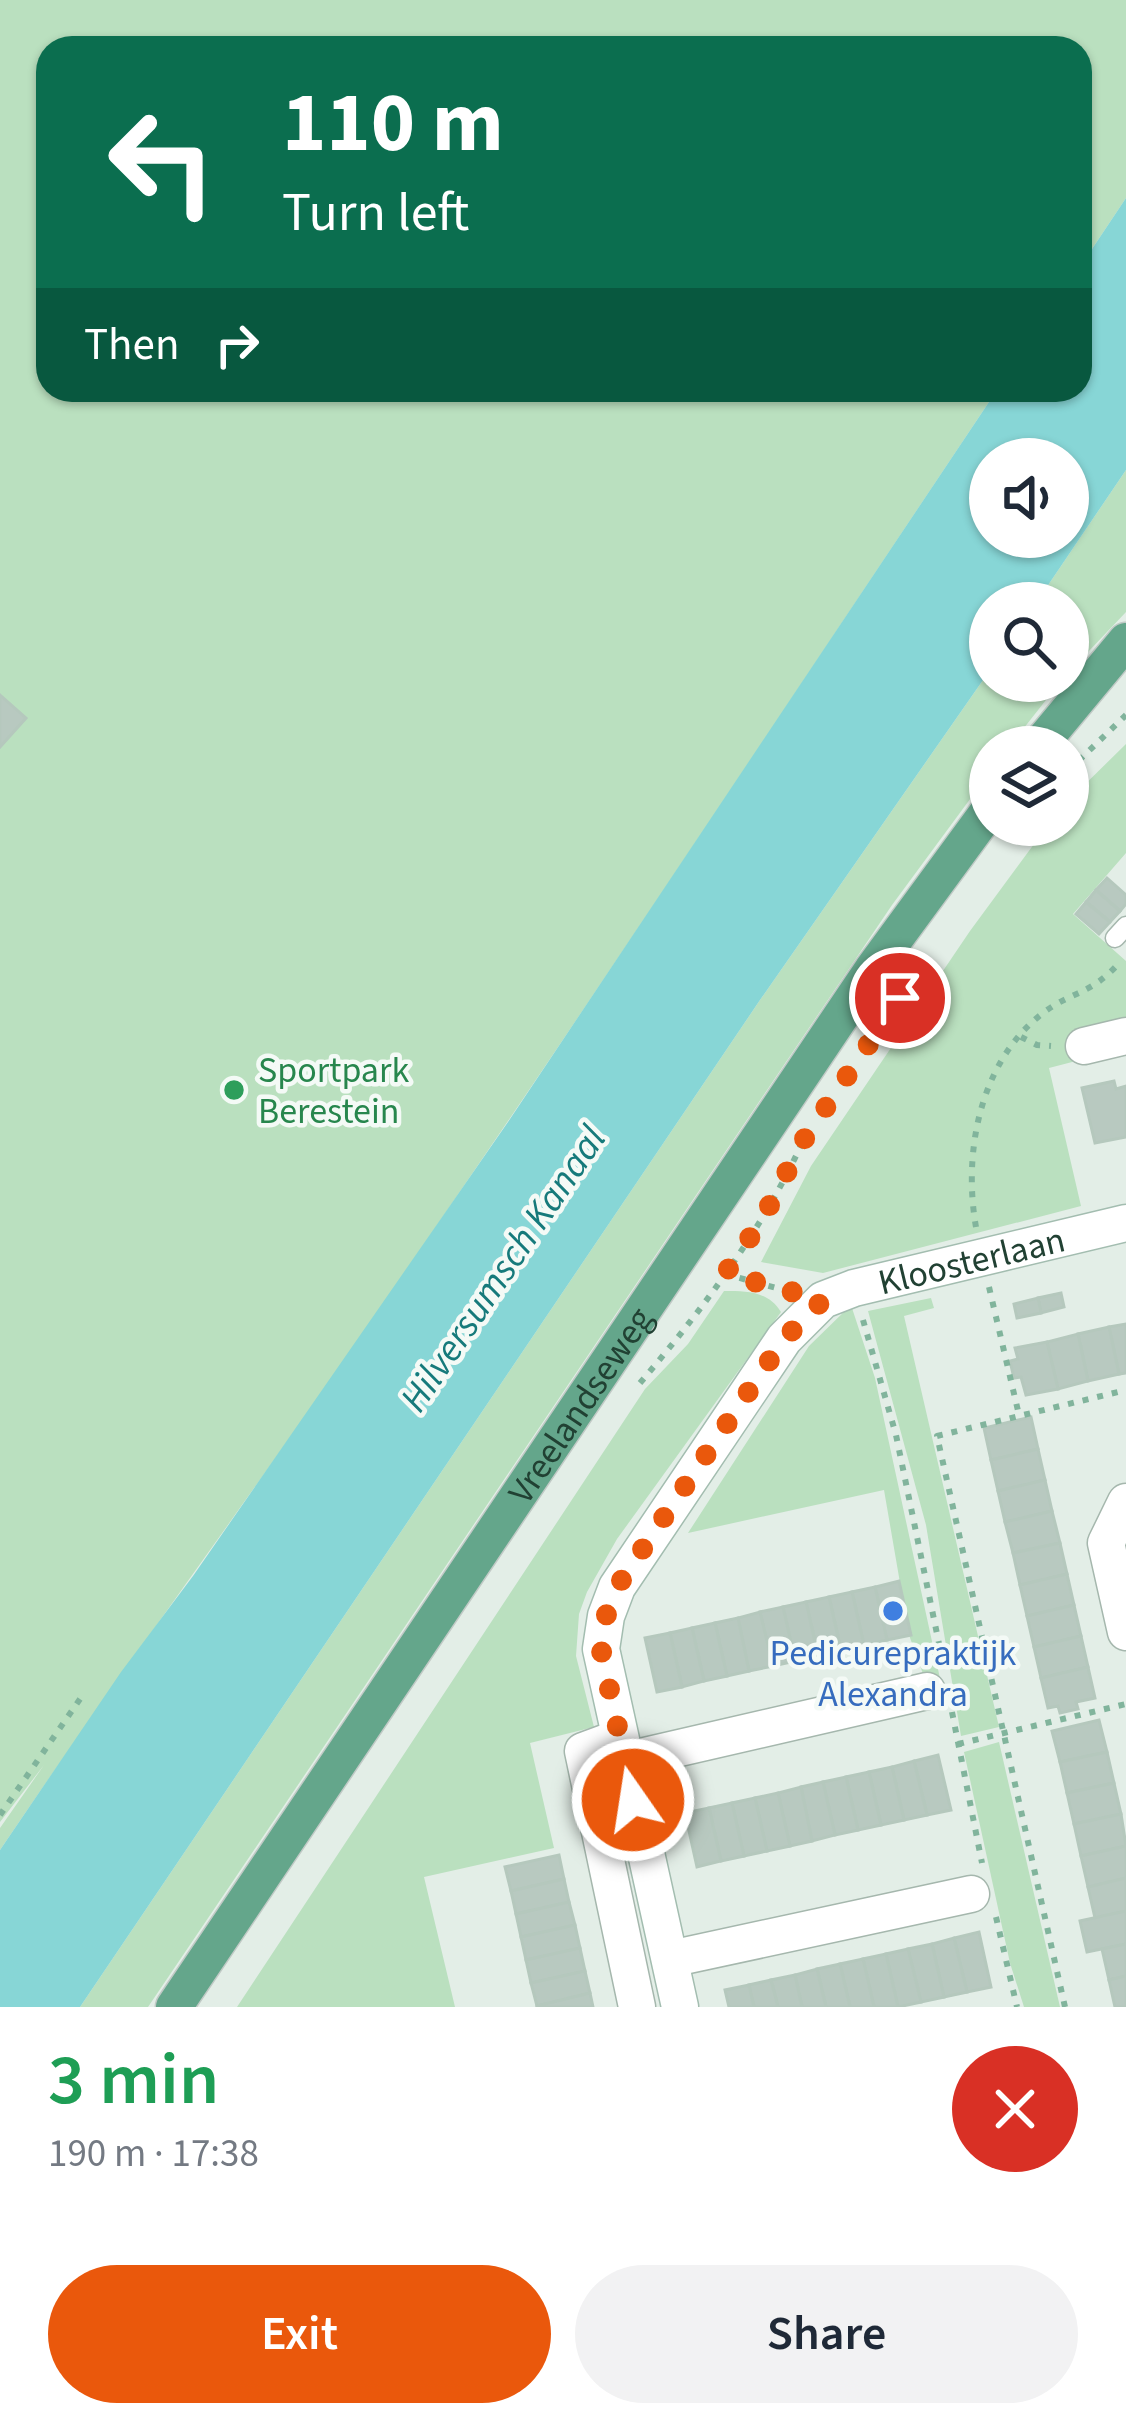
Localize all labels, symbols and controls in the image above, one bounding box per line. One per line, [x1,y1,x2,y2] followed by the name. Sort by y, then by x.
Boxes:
[282,64,504,184] text: 110 m
[84,84,240,240] icon: left
[282,175,469,252] text: Turn left
[204,312,270,378] icon: right
[84,313,180,377] text: Then
[969,438,1089,846] map controls
[969,438,1089,558] button: sound
[969,582,1089,702] button: search
[969,726,1089,846] button: layers
[849,947,951,1049] pin
[867,965,933,1031] icon: arrive
[258,1045,409,1137] place label: Sportpark Berestein
[221,1077,247,1103] marker: Sportpark Berestein
[387,1114,621,1423] water label: Hilversumsch Kanaal
[873,1214,1070,1308] street label: Kloosterlaan
[496,1297,665,1514] street label: Vreelandseweg
[880,1598,906,1624] marker: Pedicurepraktijk Alexandra
[770,1628,1017,1720] place label: Pedicurepraktijk Alexandra
[570,1737,696,1863] position arrow
[48,2029,219,2132] text: 3 min
[952,2046,1078,2172] button: close
[48,2126,259,2182] text: 190 m · 17:38
[48,2265,551,2403] button: Exit
[575,2265,1078,2403] button: Share

